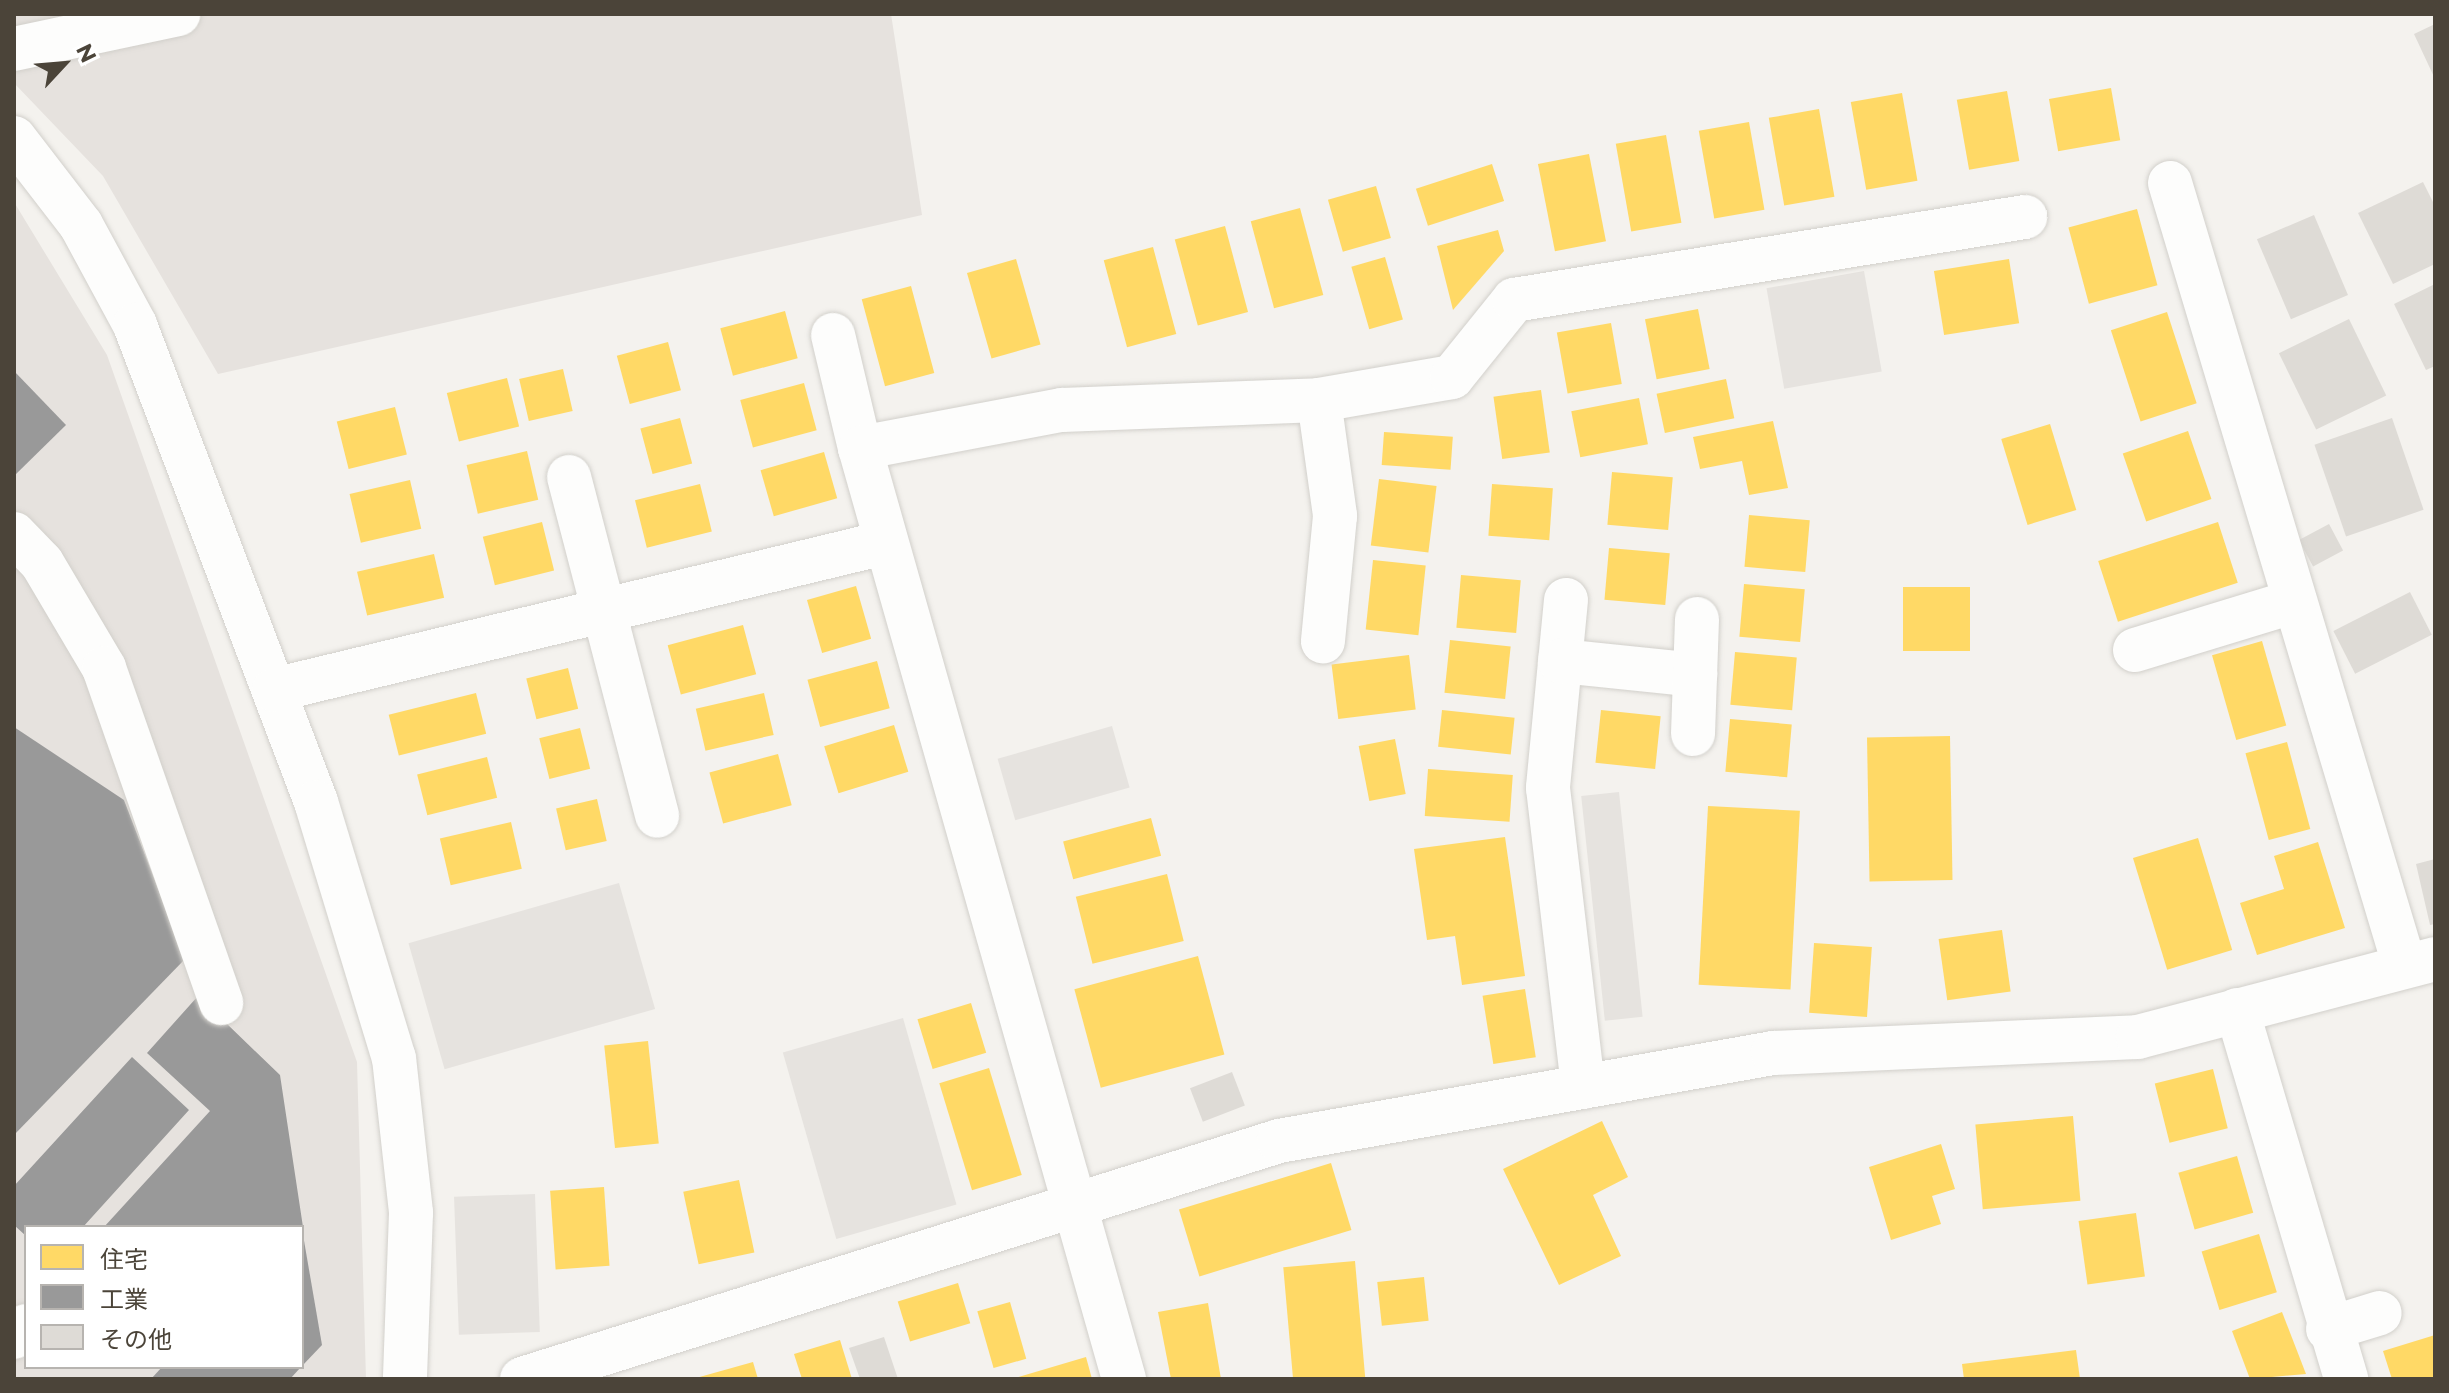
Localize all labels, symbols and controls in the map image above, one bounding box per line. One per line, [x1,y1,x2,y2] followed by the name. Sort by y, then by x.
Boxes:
[24,24,104,104] north arrow
[70,39,102,67] text: N
[24,1225,304,1369] legend
[100,1245,148,1274] text: 住宅
[100,1285,148,1314] text: 工業
[100,1325,172,1354] text: その他

